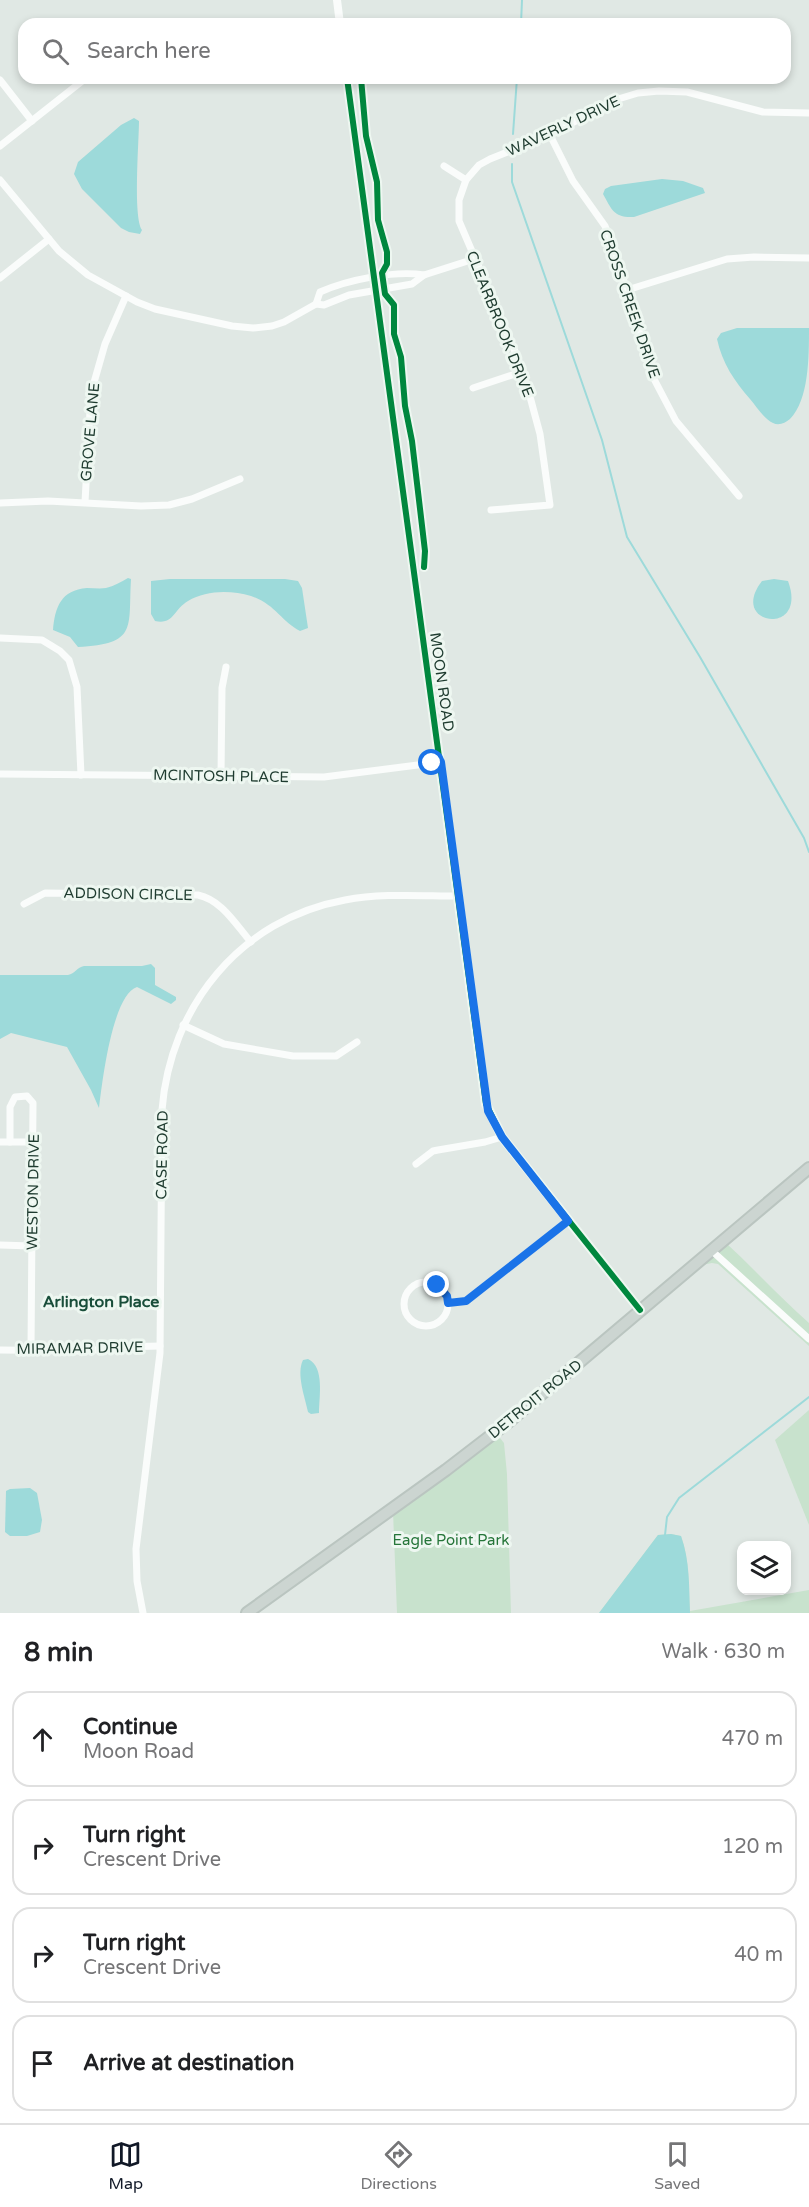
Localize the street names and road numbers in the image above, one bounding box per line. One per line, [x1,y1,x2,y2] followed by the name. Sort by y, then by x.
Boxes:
[503,92,623,160] street label: WAVERLY DRIVE
[596,227,664,381] street label: CROSS CREEK DRIVE
[462,248,538,400] street label: CLEARBROOK DRIVE
[77,382,103,482] street label: GROVE LANE
[426,631,458,733] street label: MOON ROAD
[153,766,289,786] street label: MCINTOSH PLACE
[63,884,193,904] street label: ADDISON CIRCLE
[152,1110,172,1200] street label: CASE ROAD
[23,1134,43,1250] street label: WESTON DRIVE
[16,1338,144,1358] street label: MIRAMAR DRIVE
[485,1356,585,1442] street label: DETROIT ROAD

